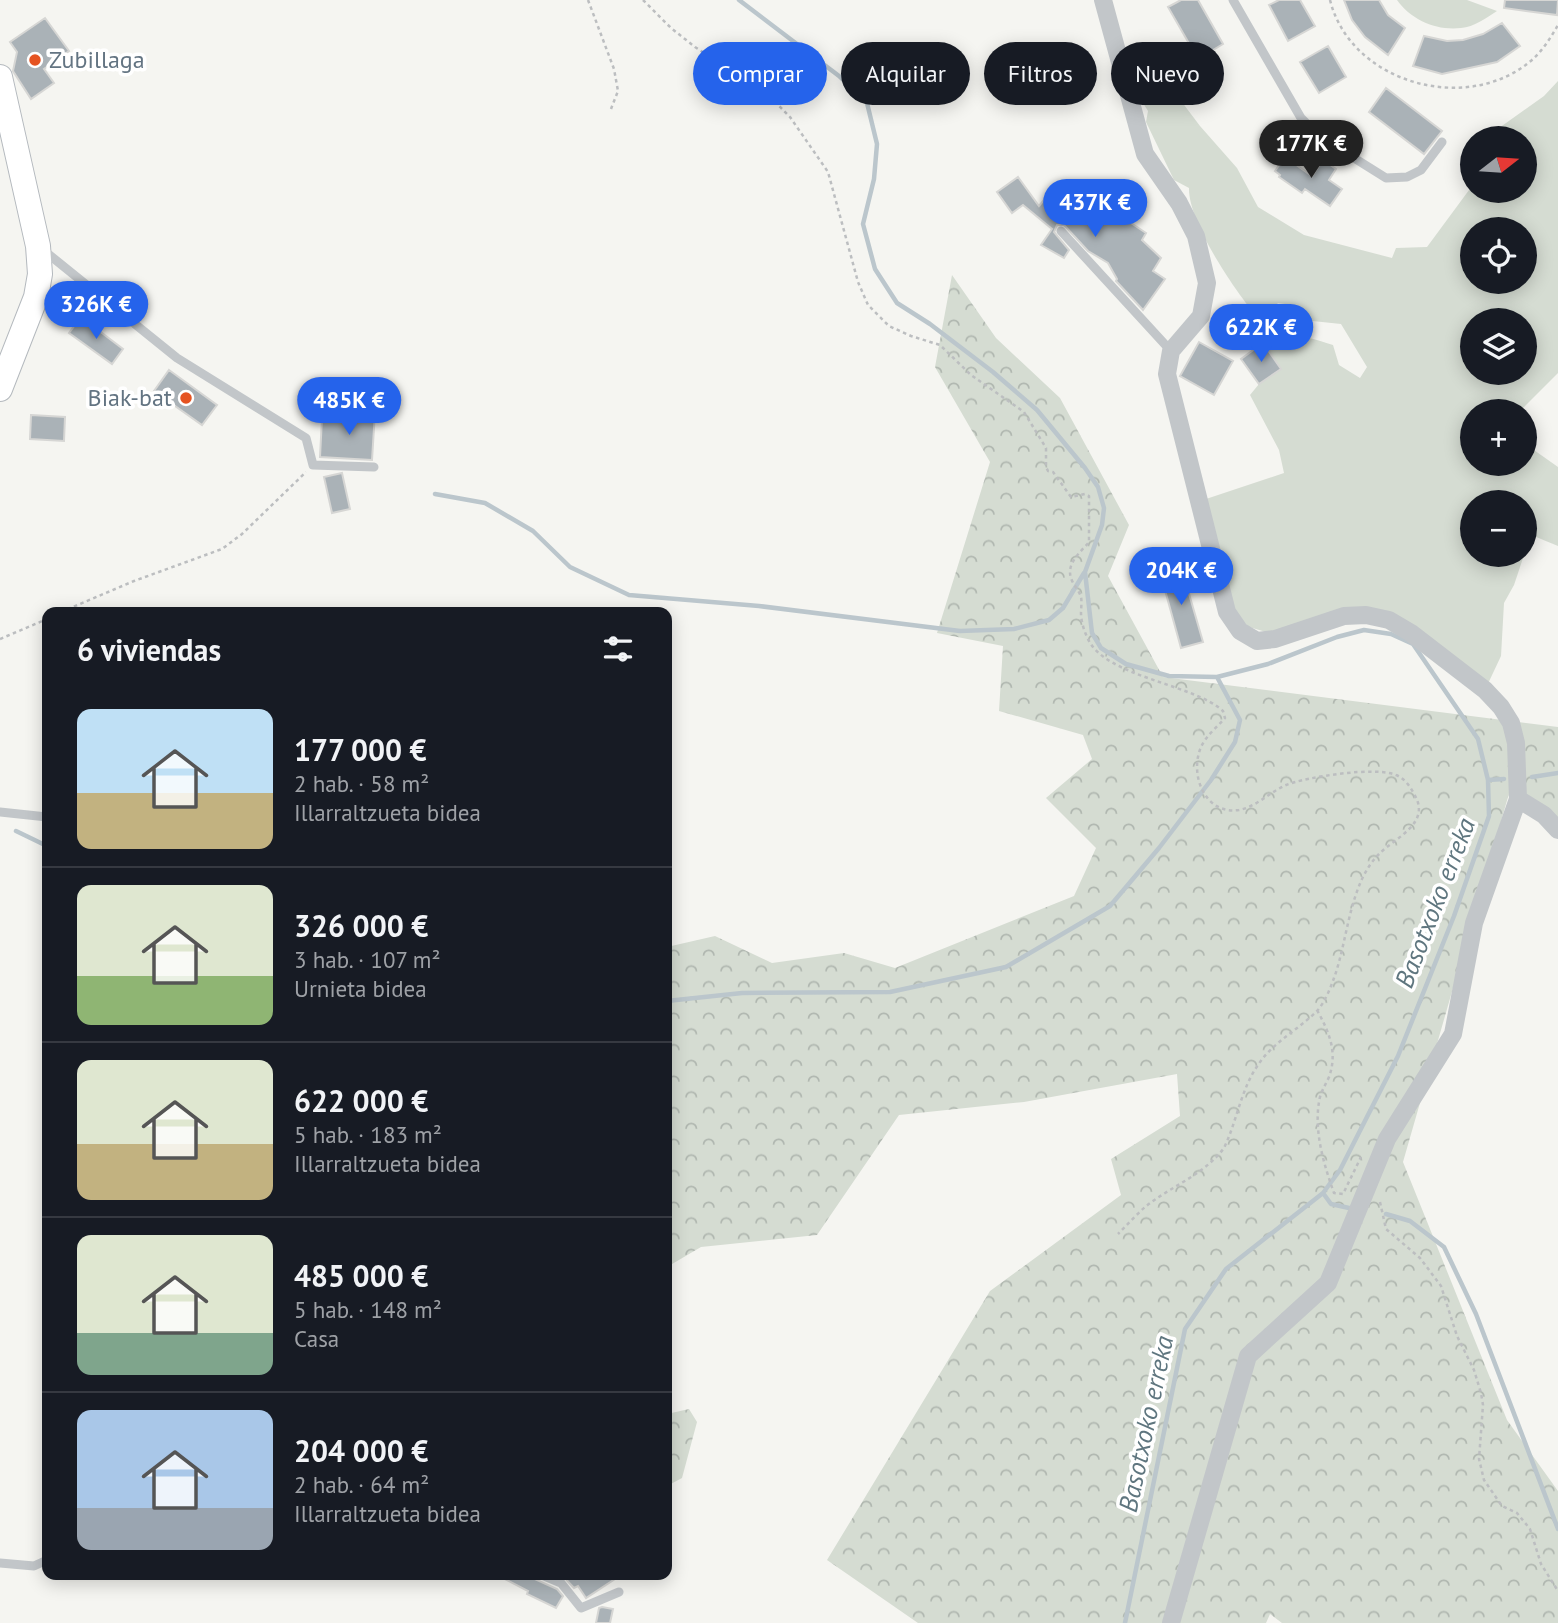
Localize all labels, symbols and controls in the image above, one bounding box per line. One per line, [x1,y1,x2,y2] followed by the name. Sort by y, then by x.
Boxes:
[693,42,827,105] chip: Comprar
[841,42,970,105] chip: Alquilar
[984,42,1097,105] chip: Filtros
[1111,42,1224,105] chip: Nuevo
[49,44,145,75] place label: Zubillaga
[27,52,43,68] marker: Zubillaga
[1254,120,1368,180] pin: 177K €
[1460,126,1536,203] north arrow
[1460,126,1537,567] map controls
[1275,128,1347,157] text: 177K €
[1038,180,1152,239] pin: 437K €
[1059,187,1131,216] text: 437K €
[1460,217,1537,294] button: locate
[39,282,153,341] pin: 326K €
[60,289,132,318] text: 326K €
[1204,304,1318,364] pin: 622K €
[1460,308,1537,385] button: layers
[1225,312,1297,341] text: 622K €
[292,378,406,437] pin: 485K €
[88,382,172,413] place label: Biak-bat
[313,385,385,414] text: 485K €
[178,390,194,406] marker: Biak-bat
[1460,399,1537,476] button: +
[1460,490,1537,567] button: −
[1124,548,1238,607] pin: 204K €
[1145,555,1217,584] text: 204K €
[77,630,221,669] text: 6 viviendas
[599,630,637,668] icon: filters
[294,730,427,769] text: 177 000 €
[133,737,217,821] icon: home
[294,769,429,798] text: 2 hab. · 58 m²
[294,798,481,827] text: Illarraltzueta bidea
[1387,813,1482,992] water label: Basotxoko erreka
[294,906,428,945] text: 326 000 €
[133,913,217,997] icon: home
[294,945,441,974] text: 3 hab. · 107 m²
[294,974,427,1003] text: Urnieta bidea
[294,1081,428,1120] text: 622 000 €
[133,1088,217,1172] icon: home
[294,1120,442,1149] text: 5 hab. · 183 m²
[294,1149,481,1178] text: Illarraltzueta bidea
[294,1256,428,1295] text: 485 000 €
[133,1263,217,1347] icon: home
[294,1295,442,1324] text: 5 hab. · 148 m²
[294,1324,339,1353] text: Casa
[1111,1333,1180,1515] water label: Basotxoko erreka
[294,1431,428,1470] text: 204 000 €
[133,1438,217,1522] icon: home
[294,1470,429,1499] text: 2 hab. · 64 m²
[294,1499,481,1528] text: Illarraltzueta bidea

